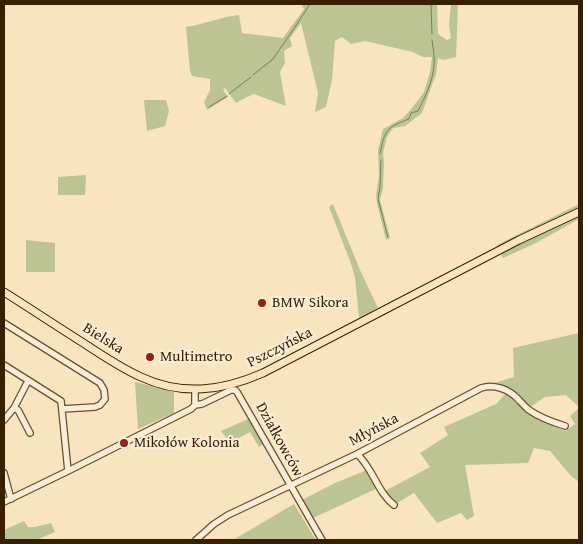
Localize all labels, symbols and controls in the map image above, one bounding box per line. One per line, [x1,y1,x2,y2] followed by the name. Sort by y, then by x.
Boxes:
[272,294,348,312] place label: BMW Sikora
[256,297,268,309] marker: BMW Sikora
[79,320,127,358] street label: Bielska
[245,324,315,372] street label: Pszczyńska
[160,348,232,366] place label: Multimetro
[144,351,156,363] marker: Multimetro
[251,400,307,480] street label: Działkowców
[346,410,402,450] street label: Młyńska
[134,434,240,452] place label: Mikołów Kolonia
[118,437,130,449] marker: Mikołów Kolonia

